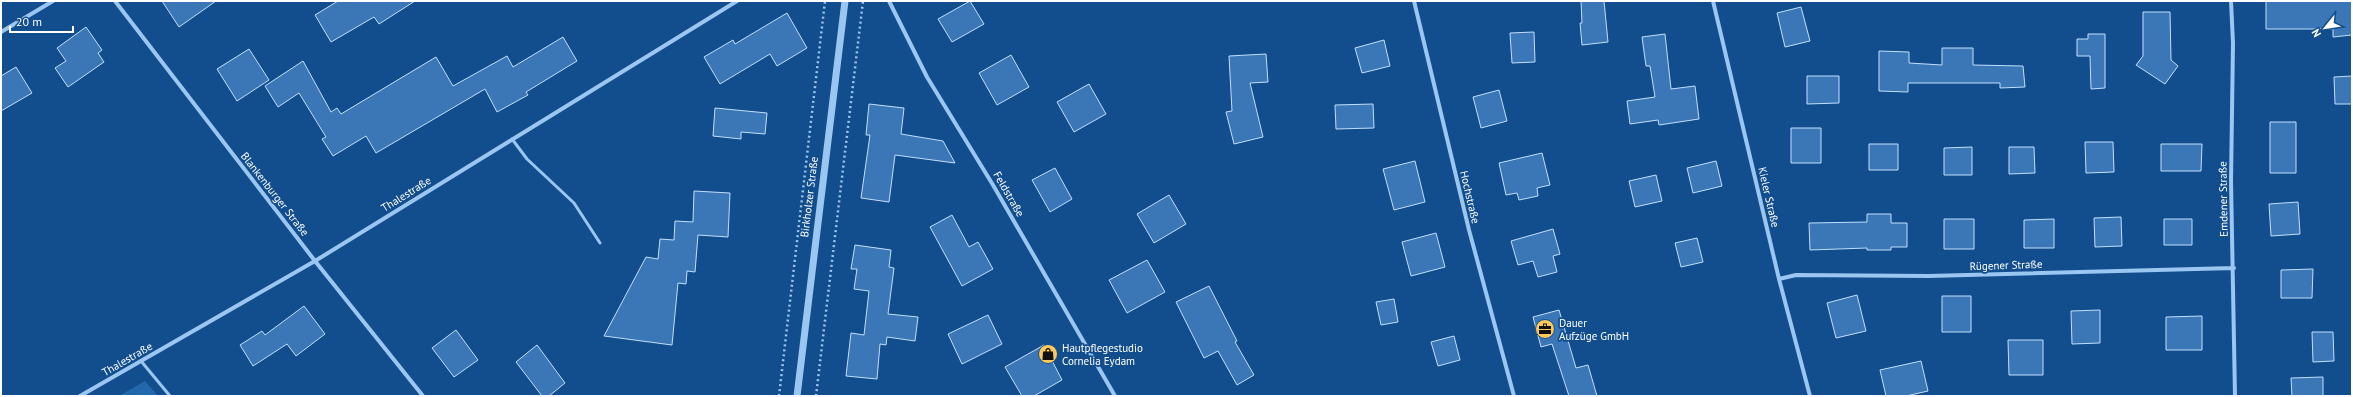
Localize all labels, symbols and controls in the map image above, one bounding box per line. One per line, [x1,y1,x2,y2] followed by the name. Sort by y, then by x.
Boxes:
[10,8,73,34] scale bar
[2305,8,2345,48] north arrow
[16,14,42,29] text: 20 m
[2308,26,2324,40] text: N
[238,149,312,239] street label: Blankenburger Straße
[797,155,821,238] street label: Birkholzer Straße
[2215,161,2231,237] street label: Emdener Straße
[1755,165,1783,229] street label: Kieler Straße
[990,169,1028,220] street label: Feldstraße
[1457,169,1483,225] street label: Hochstraße
[379,173,434,215] street label: Thalestraße
[1969,257,2043,273] street label: Rügener Straße
[1559,316,1629,343] place label: Dauer Aufzüge GmbH
[1534,318,1556,340] office icon: Dauer Aufzüge GmbH
[99,339,155,379] street label: Thalestraße
[1062,341,1143,368] place label: Hautpflegestudio Cornelia Eydam
[1037,343,1059,365] shop icon: Hautpflegestudio Cornelia Eydam

